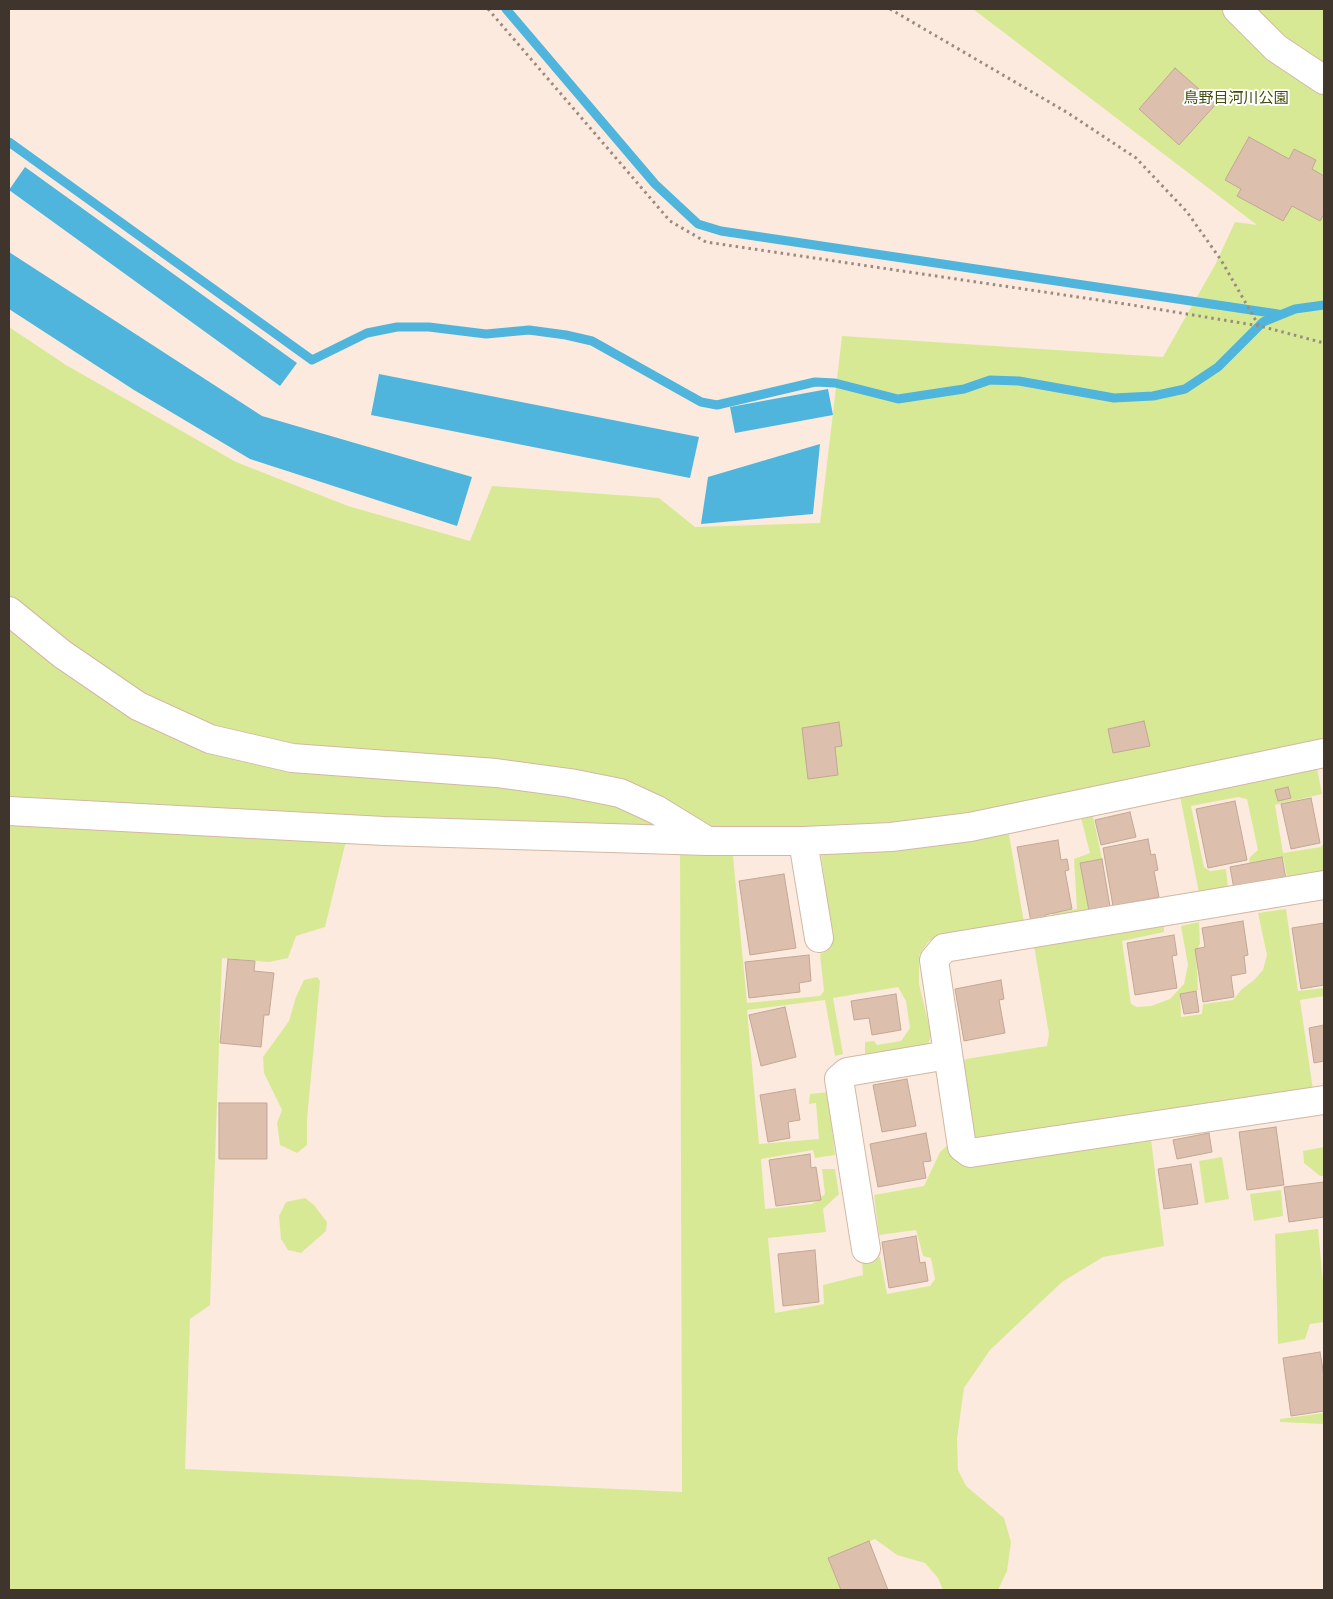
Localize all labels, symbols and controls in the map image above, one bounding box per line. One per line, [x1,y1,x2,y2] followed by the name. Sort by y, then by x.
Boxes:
[1184,89,1288,107] park label: 鳥野目河川公園

